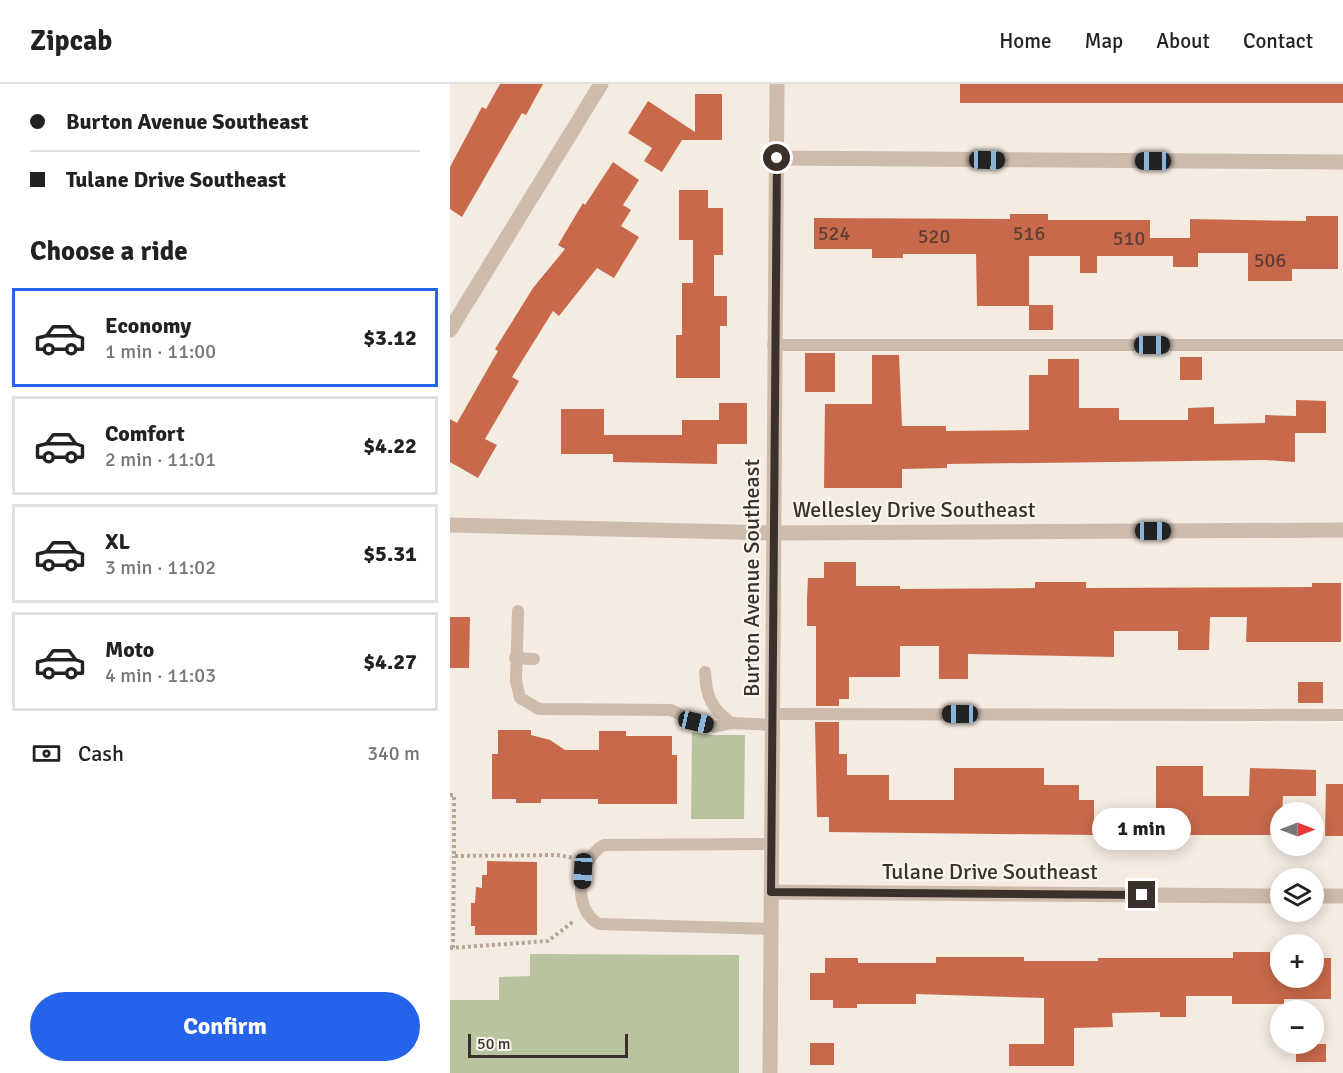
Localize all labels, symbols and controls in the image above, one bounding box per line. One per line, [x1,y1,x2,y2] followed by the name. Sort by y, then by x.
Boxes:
[30,24,112,58] text: Zipcab
[999,28,1052,54] text: Home
[1085,28,1123,54] text: Map
[1156,28,1210,54] text: About
[1243,28,1313,54] text: Contact
[66,108,309,135] text: Burton Avenue Southeast
[763,144,790,171] route start
[969,151,1005,169] car
[1135,152,1171,170] car
[66,166,286,193] text: Tulane Drive Southeast
[818,221,850,246] house number: 524
[1013,221,1045,246] house number: 516
[918,224,950,249] house number: 520
[1113,226,1145,251] house number: 510
[30,235,188,268] text: Choose a ride
[1254,248,1286,273] house number: 506
[33,311,87,365] icon: car
[105,312,191,339] text: Economy
[363,324,417,351] text: $3.12
[1134,336,1170,354] car
[105,339,216,364] text: 1 min · 11:00
[33,419,87,473] icon: car
[105,420,185,447] text: Comfort
[363,432,417,459] text: $4.22
[105,447,216,472] text: 2 min · 11:01
[738,459,765,697] street label: Burton Avenue Southeast
[793,496,1036,523] street label: Wellesley Drive Southeast
[1135,522,1171,540] car
[33,527,87,581] icon: car
[105,528,130,555] text: XL
[363,540,417,567] text: $5.31
[105,555,216,580] text: 3 min · 11:02
[33,635,87,689] icon: car
[105,636,154,663] text: Moto
[363,648,417,675] text: $4.27
[105,663,216,688] text: 4 min · 11:03
[942,705,978,723] car
[676,709,716,735] car
[30,737,63,770] icon: cash
[78,740,124,767] text: Cash
[367,741,420,766] text: 340 m
[1270,802,1324,856] north arrow
[1270,802,1324,1054] map controls
[1092,808,1192,850] callout: 1 min
[1117,816,1166,841] text: 1 min
[573,853,593,889] car
[882,858,1098,885] street label: Tulane Drive Southeast
[1270,868,1324,922] button: layers
[1128,881,1155,908] route end
[1270,934,1324,988] button: +
[30,992,420,1061] button: Confirm
[1270,1000,1324,1054] button: −
[468,1031,628,1058] scale bar
[477,1034,511,1054] text: 50 m

